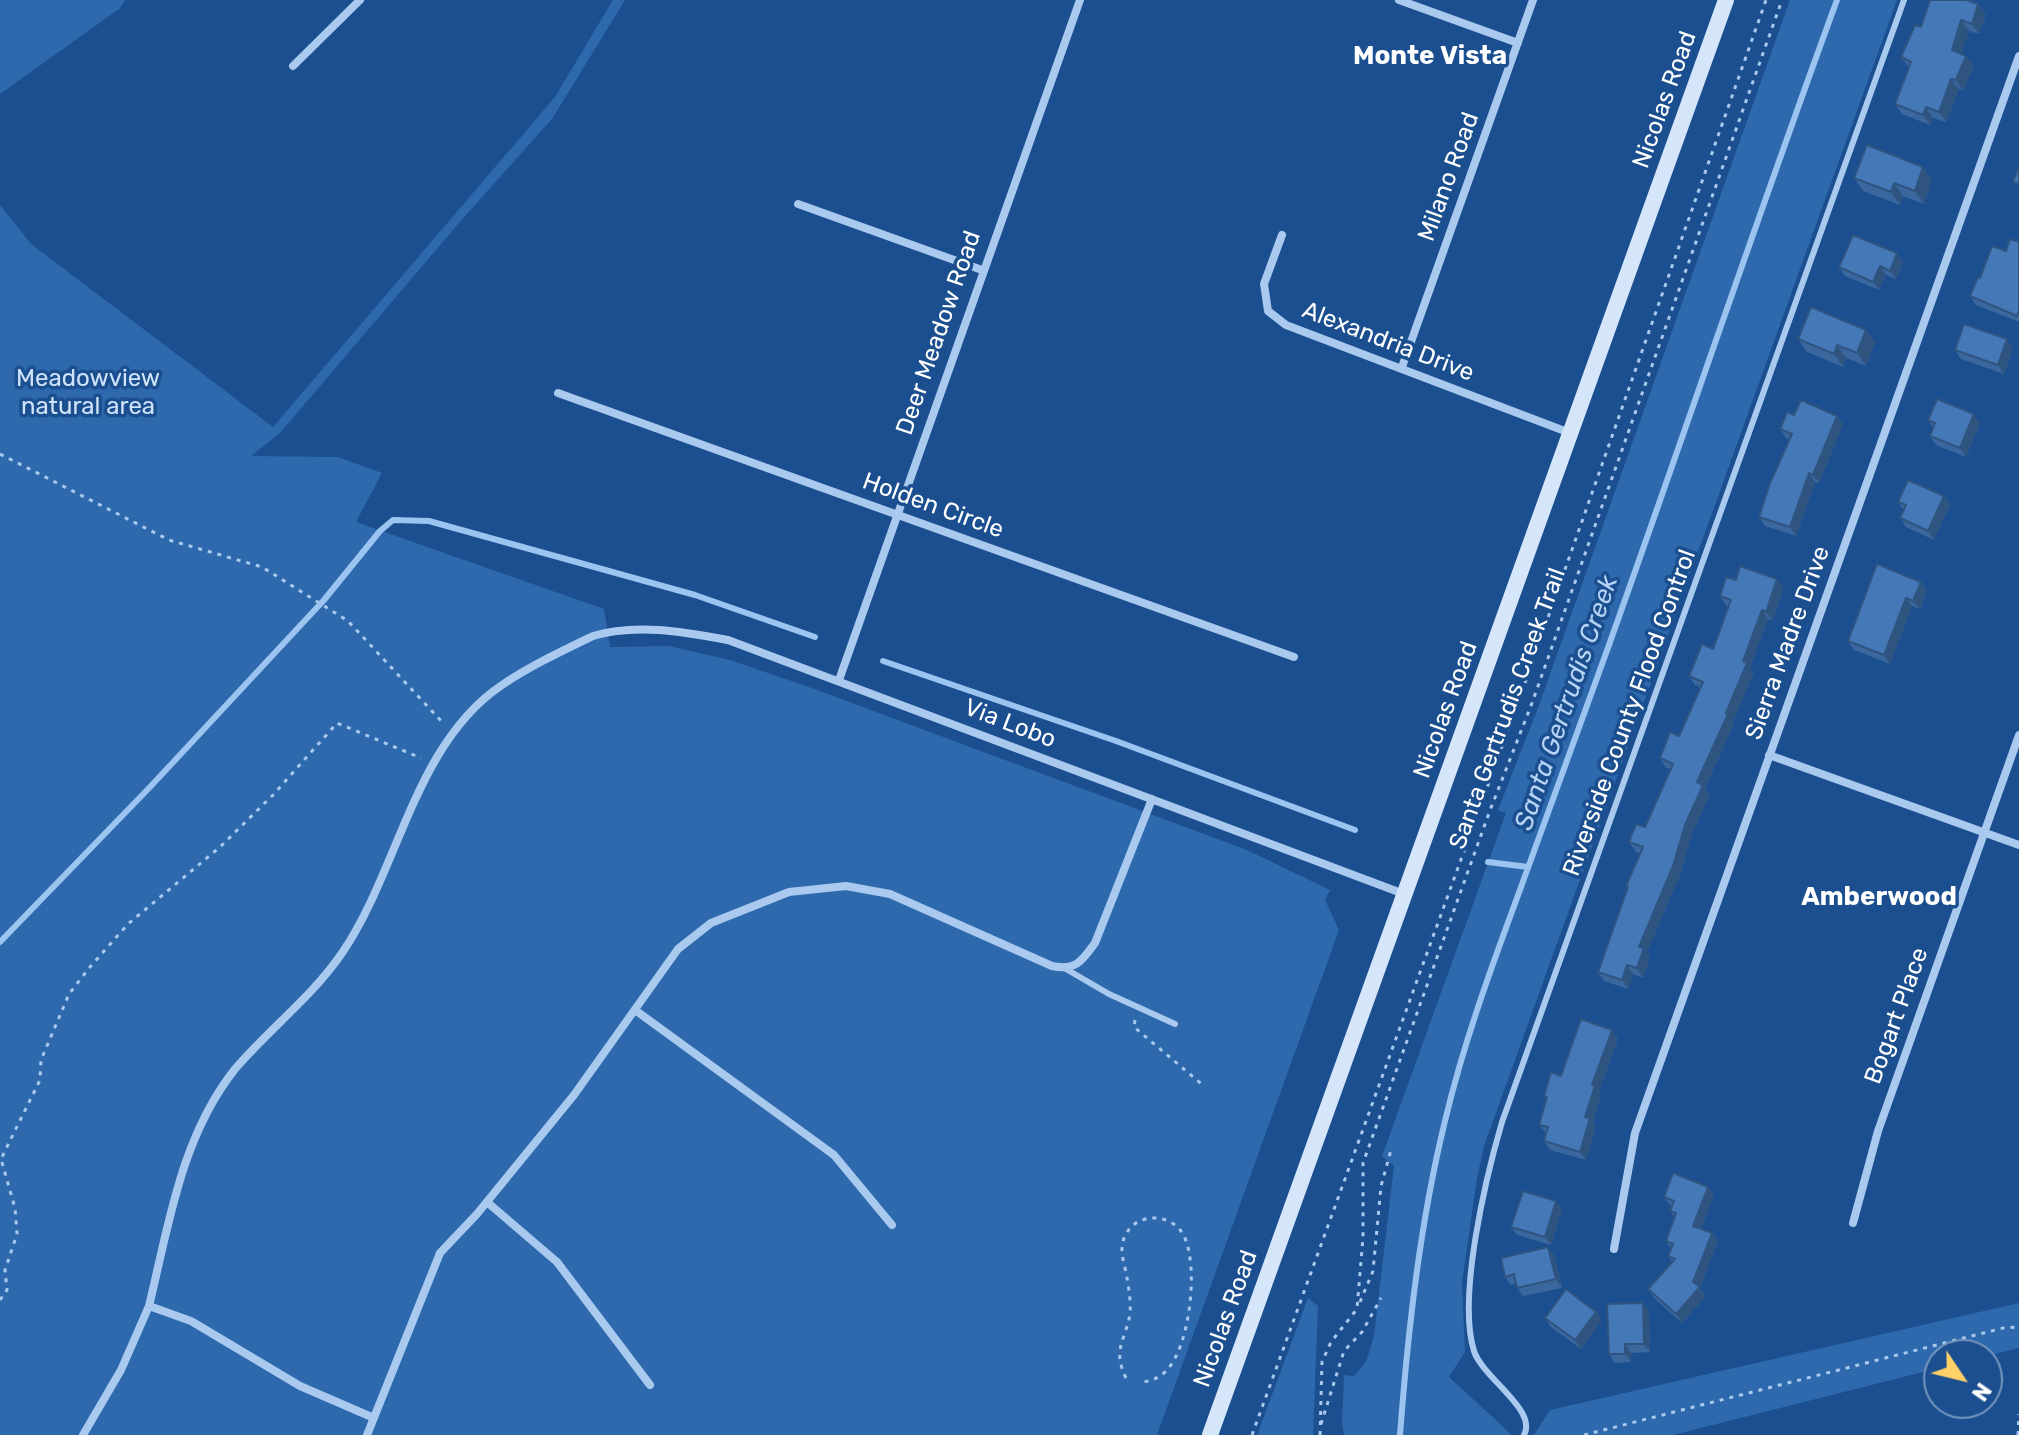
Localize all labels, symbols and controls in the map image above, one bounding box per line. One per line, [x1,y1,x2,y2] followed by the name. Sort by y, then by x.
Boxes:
[1627,28,1703,172] street label: Nicolas Road
[1353,40,1507,72] district label: Monte Vista
[1412,109,1486,245] street label: Milano Road
[891,227,987,439] street label: Deer Meadow Road
[1298,296,1478,388] street label: Alexandria Drive
[16,365,160,421] park label: Meadowview natural area
[858,467,1008,545] street label: Holden Circle
[1740,542,1836,744] street label: Sierra Madre Drive
[1557,546,1703,880] street label: Riverside County Flood Control
[1444,565,1572,853] street label: Santa Gertrudis Creek Trail
[1509,572,1625,834] water label: Santa Gertrudis Creek
[1408,638,1484,782] street label: Nicolas Road
[960,693,1060,755] street label: Via Lobo
[1801,881,1957,913] district label: Amberwood
[1859,944,1935,1088] street label: Bogart Place
[1188,1247,1264,1391] street label: Nicolas Road
[1923,1339,2003,1419] north arrow
[1966,1378,1997,1406] text: N

